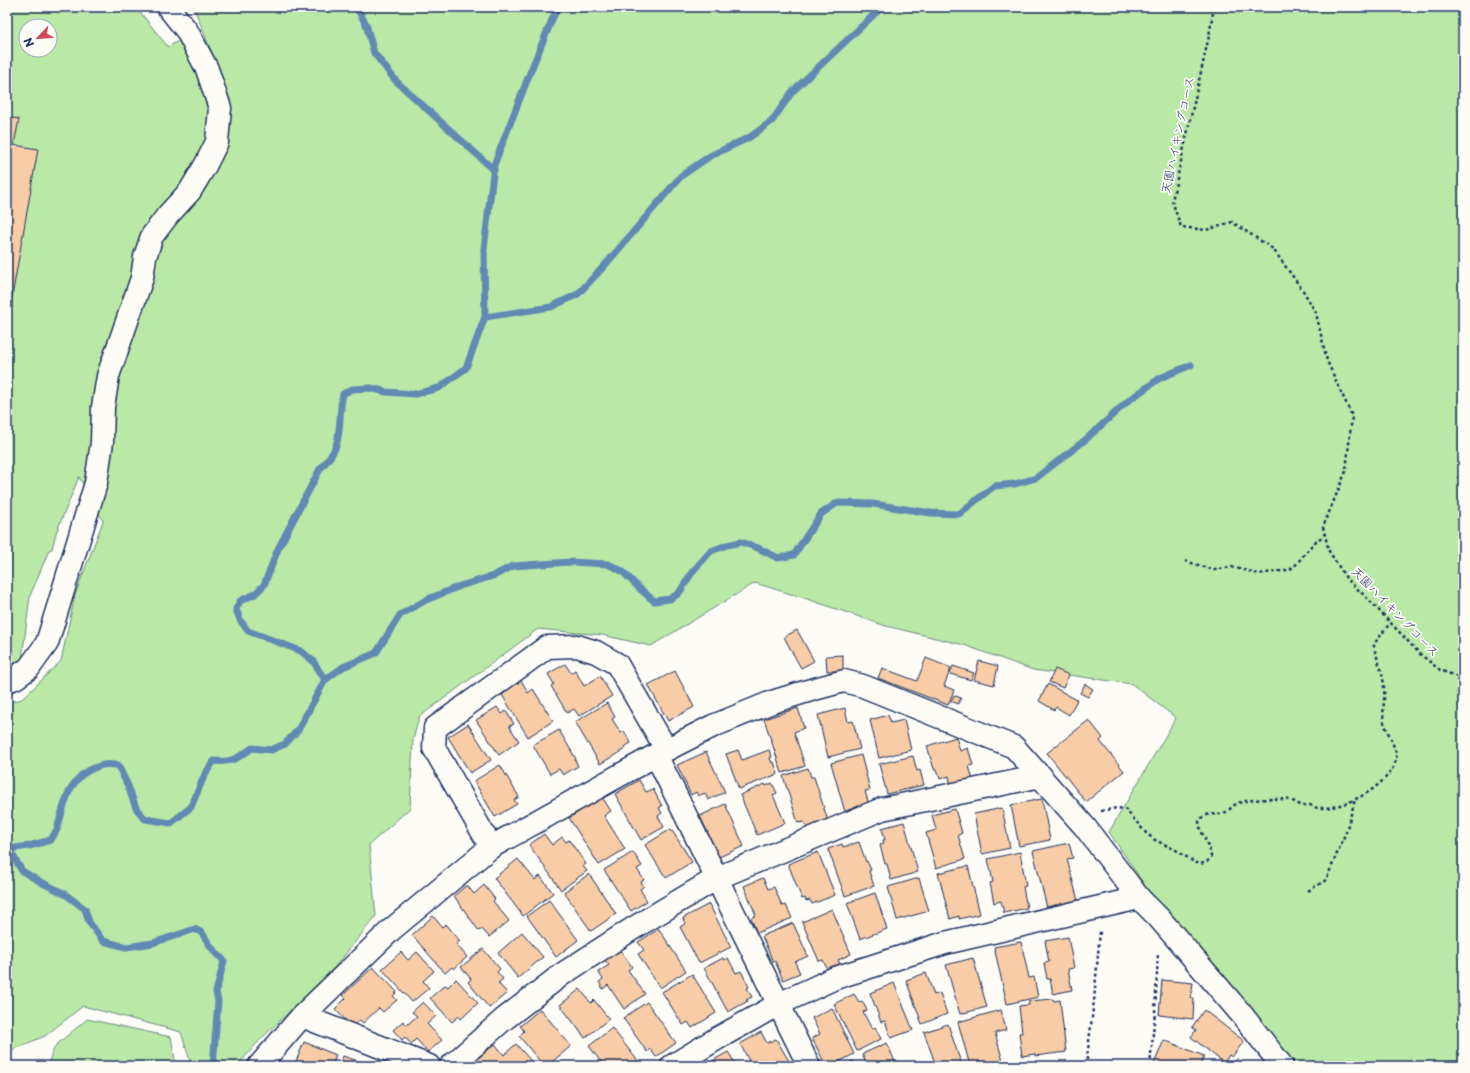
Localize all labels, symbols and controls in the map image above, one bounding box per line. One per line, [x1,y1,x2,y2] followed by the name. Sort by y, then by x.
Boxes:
[18,18,58,58] north arrow
[19,35,38,50] text: N
[1156,75,1198,195] street label: 天園ハイキングコース
[1348,562,1444,660] street label: 天園ハイキングコース

